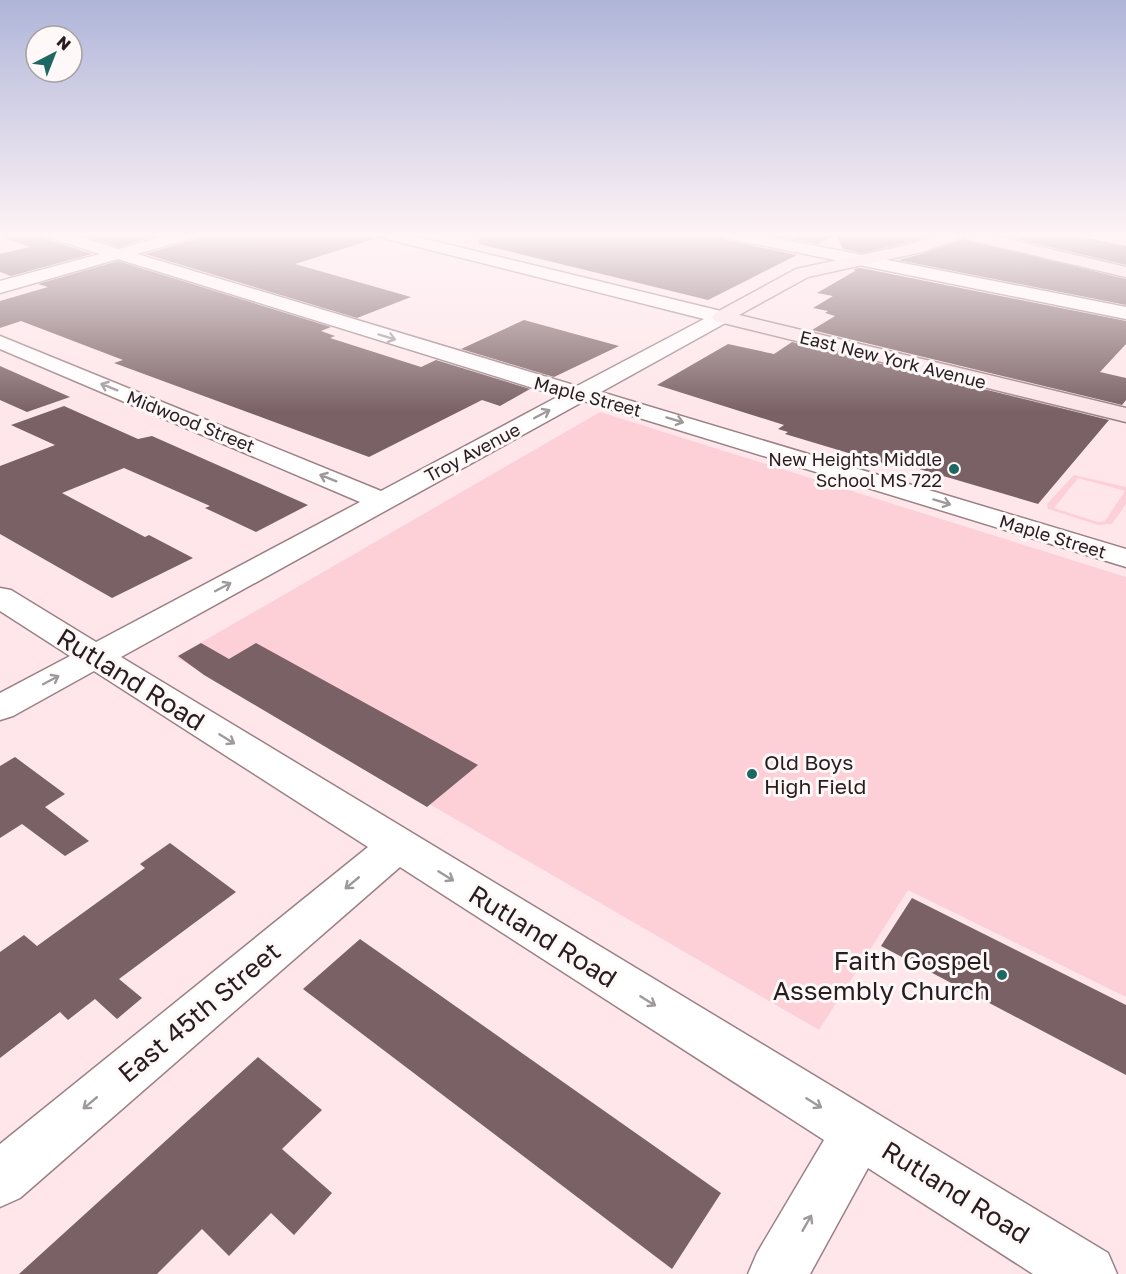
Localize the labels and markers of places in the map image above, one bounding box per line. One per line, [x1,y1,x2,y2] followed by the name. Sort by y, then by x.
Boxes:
[768,448,942,491] place label: New Heights Middle School MS 722
[947,462,961,476] marker: New Heights Middle School MS 722
[764,749,866,799] place label: Old Boys High Field
[745,767,759,781] marker: Old Boys High Field
[773,945,990,1006] place label: Faith Gospel Assembly Church
[995,968,1009,982] marker: Faith Gospel Assembly Church

